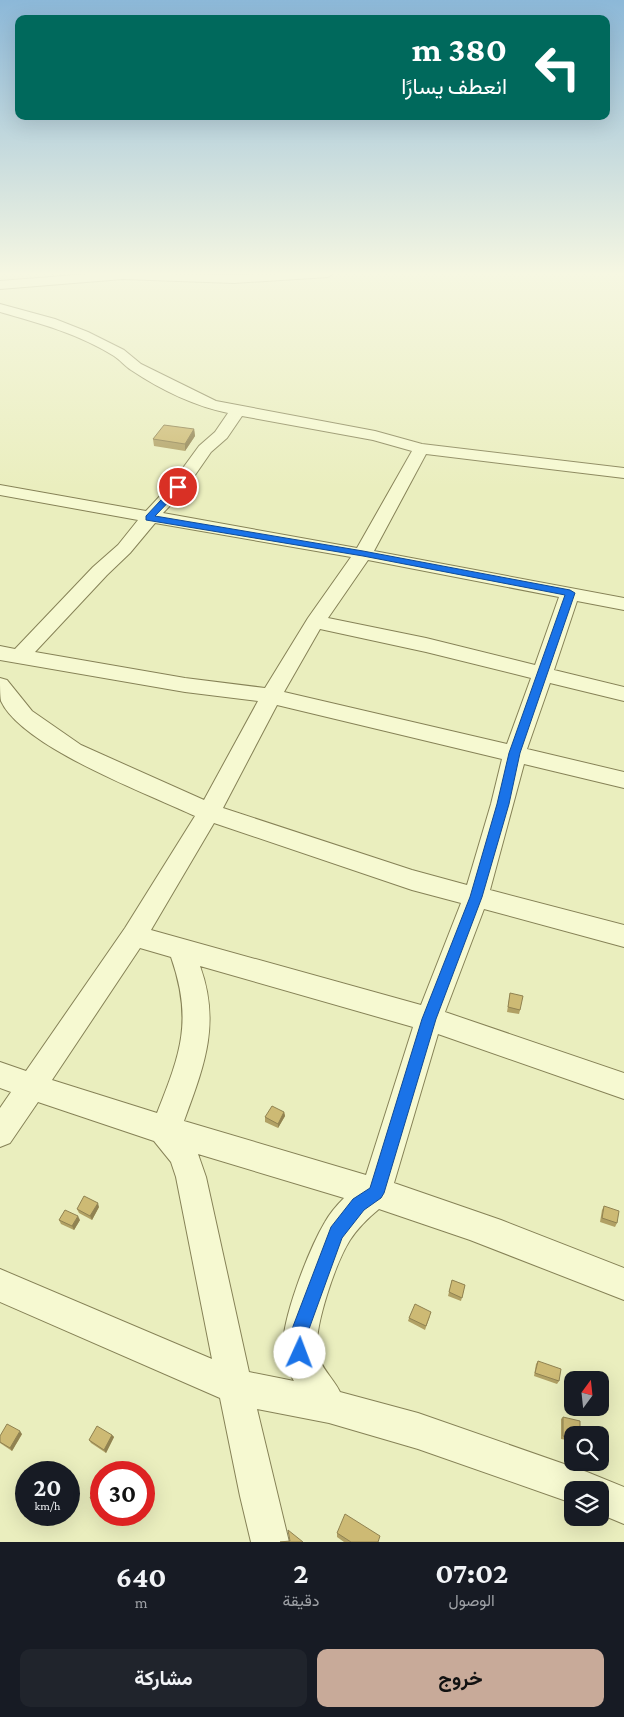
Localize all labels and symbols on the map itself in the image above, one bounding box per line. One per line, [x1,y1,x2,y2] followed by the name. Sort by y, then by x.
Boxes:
[157,466,199,508] pin
[273,1326,325,1378] position arrow
[564,1371,609,1416] north arrow
[90,1461,155,1526] speed limit sign: 30

